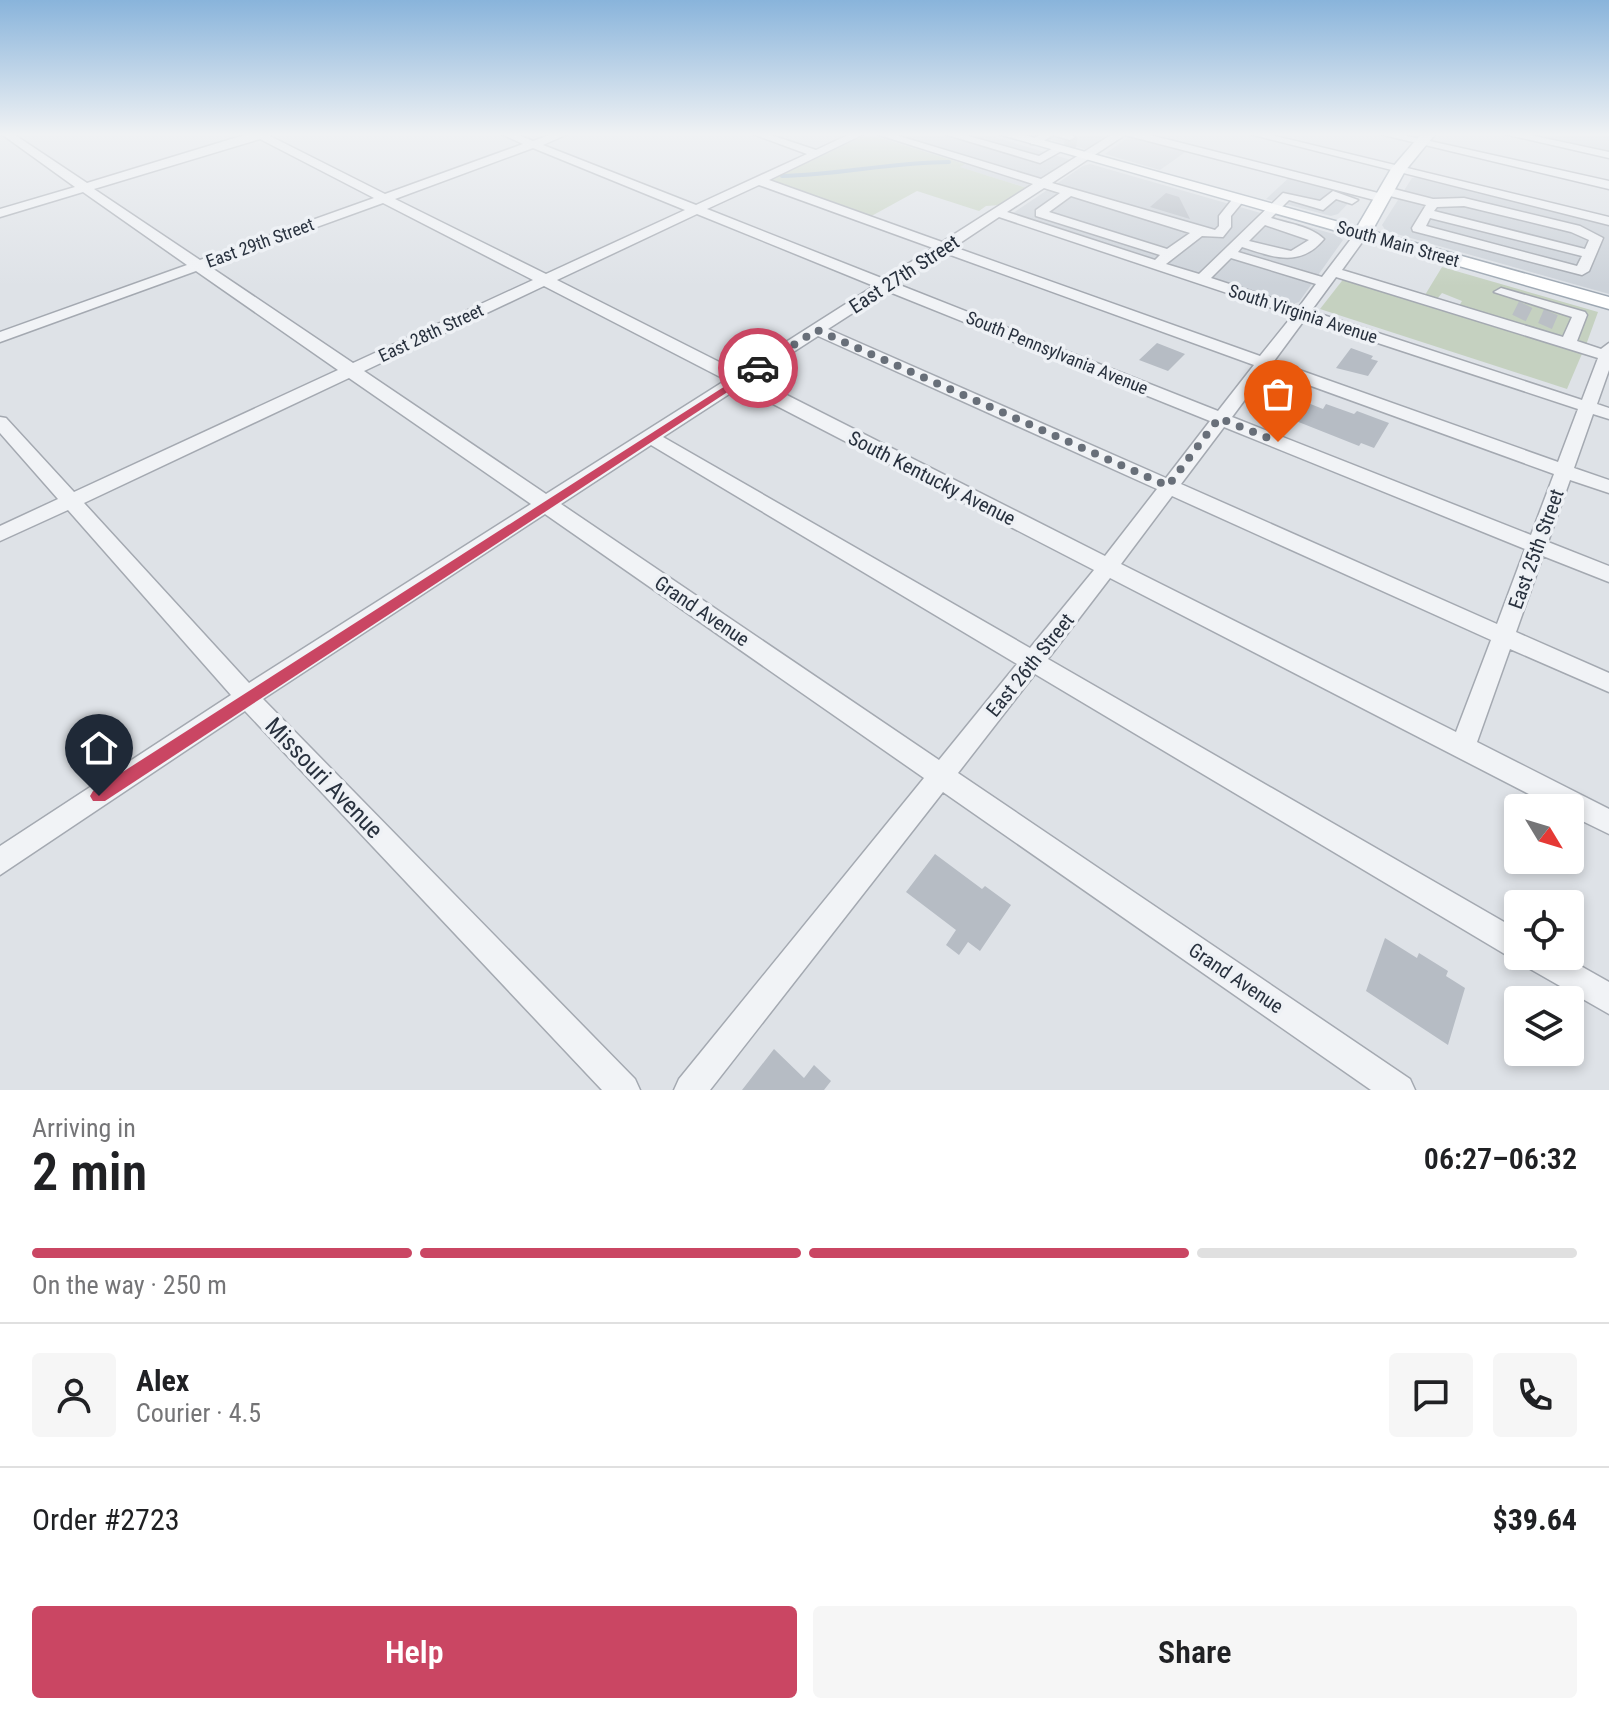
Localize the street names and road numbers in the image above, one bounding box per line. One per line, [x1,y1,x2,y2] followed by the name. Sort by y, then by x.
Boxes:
[203,213,317,272] street label: East 29th Street
[1334,216,1462,271] street label: South Main Street
[845,230,963,318] street label: East 27th Street
[1226,280,1380,347] street label: South Virginia Avenue
[375,299,487,366] street label: East 28th Street
[963,306,1151,399] street label: South Pennsylvania Avenue
[844,425,1020,531] street label: South Kentucky Avenue
[1503,486,1569,612] street label: East 25th Street
[650,571,754,651] street label: Grand Avenue
[981,608,1079,721] street label: East 26th Street
[260,712,388,844] street label: Missouri Avenue
[1184,938,1288,1018] street label: Grand Avenue

